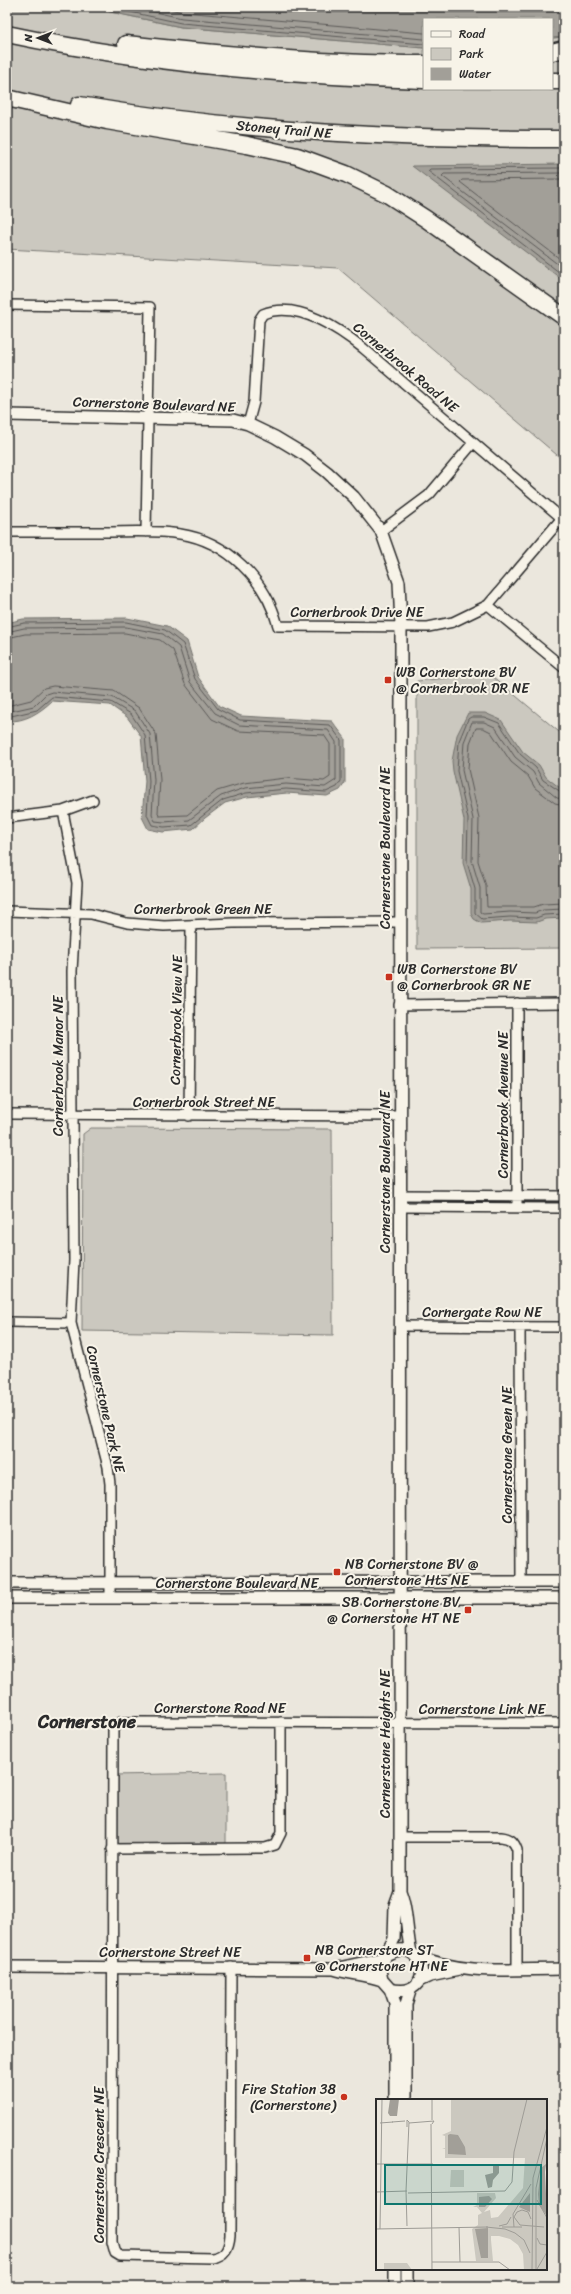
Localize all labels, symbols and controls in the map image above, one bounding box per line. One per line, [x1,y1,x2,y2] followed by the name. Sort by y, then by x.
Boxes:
[18,18,58,58] north arrow
[423,18,553,90] legend
[459,23,486,45] text: Road
[19,34,38,43] text: N
[459,43,484,65] text: Park
[459,63,492,85] text: Water
[235,113,334,146] street label: Stoney Trail NE
[347,315,465,420] street label: Cornerbrook Road NE
[72,389,237,420] street label: Cornerstone Boulevard NE
[290,600,425,625] street label: Cornerbrook Drive NE
[396,660,530,701] place label: WB Cornerstone BV @ Cornerbrook DR NE
[383,675,393,685] marker: WB Cornerstone BV @ Cornerbrook DR NE
[373,766,398,929] street label: Cornerstone Boulevard NE
[134,897,273,922] street label: Cornerbrook Green NE
[163,954,190,1085] street label: Cornerbrook View NE
[397,957,532,998] place label: WB Cornerstone BV @ Cornerbrook GR NE
[384,972,394,982] marker: WB Cornerstone BV @ Cornerbrook GR NE
[46,995,71,1136] street label: Cornerbrook Manor NE
[491,1030,516,1178] street label: Cornerbrook Avenue NE
[133,1090,276,1115] street label: Cornerbrook Street NE
[373,1090,398,1253] street label: Cornerstone Boulevard NE
[422,1300,543,1325] street label: Cornergate Row NE
[79,1343,133,1476] street label: Cornerstone Park NE
[495,1385,520,1524] street label: Cornerstone Green NE
[345,1552,479,1593] place label: NB Cornerstone BV @ Cornerstone Hts NE
[332,1567,342,1577] marker: NB Cornerstone BV @ Cornerstone Hts NE
[156,1571,319,1596] street label: Cornerstone Boulevard NE
[327,1590,461,1631] place label: SB Cornerstone BV @ Cornerstone HT NE
[463,1605,473,1615] marker: SB Cornerstone BV @ Cornerstone HT NE
[373,1668,398,1818] street label: Cornerstone Heights NE
[154,1696,287,1721] street label: Cornerstone Road NE
[419,1697,547,1722] street label: Cornerstone Link NE
[37,1706,137,1738] district label: Cornerstone
[315,1938,449,1979] place label: NB Cornerstone ST @ Cornerstone HT NE
[99,1940,242,1965] street label: Cornerstone Street NE
[302,1953,312,1963] marker: NB Cornerstone ST @ Cornerstone HT NE
[242,2077,337,2118] place label: Fire Station 38 (Cornerstone)
[87,2085,112,2243] street label: Cornerstone Crescent NE
[339,2092,349,2102] marker: Fire Station 38 (Cornerstone)
[376,2099,547,2270] inset map

